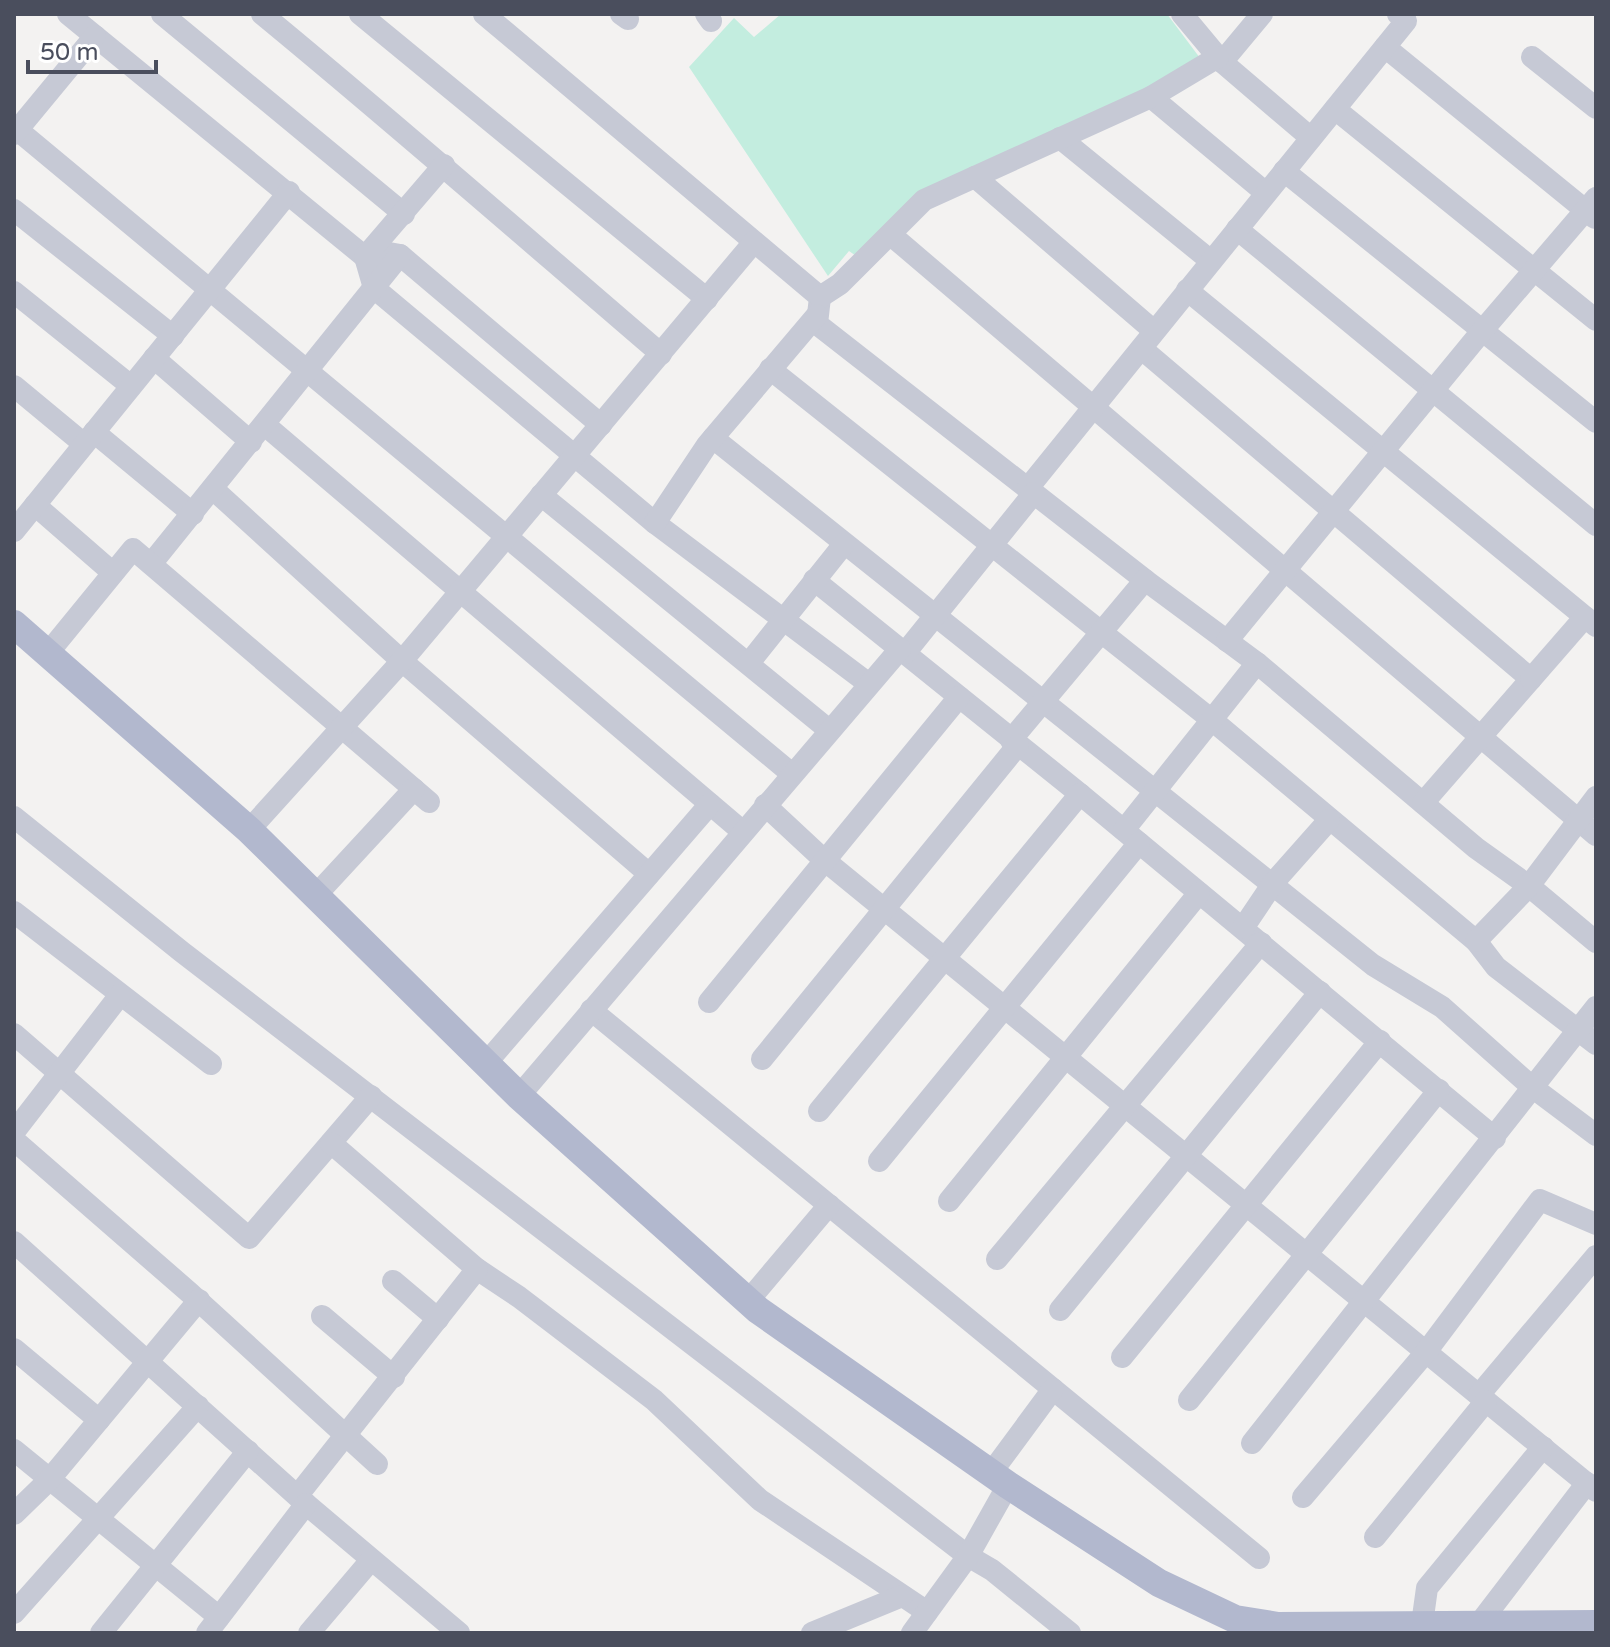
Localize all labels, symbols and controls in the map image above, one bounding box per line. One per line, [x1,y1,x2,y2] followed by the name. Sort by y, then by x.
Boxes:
[28,24,156,74] scale bar
[40,38,98,67] text: 50 m

